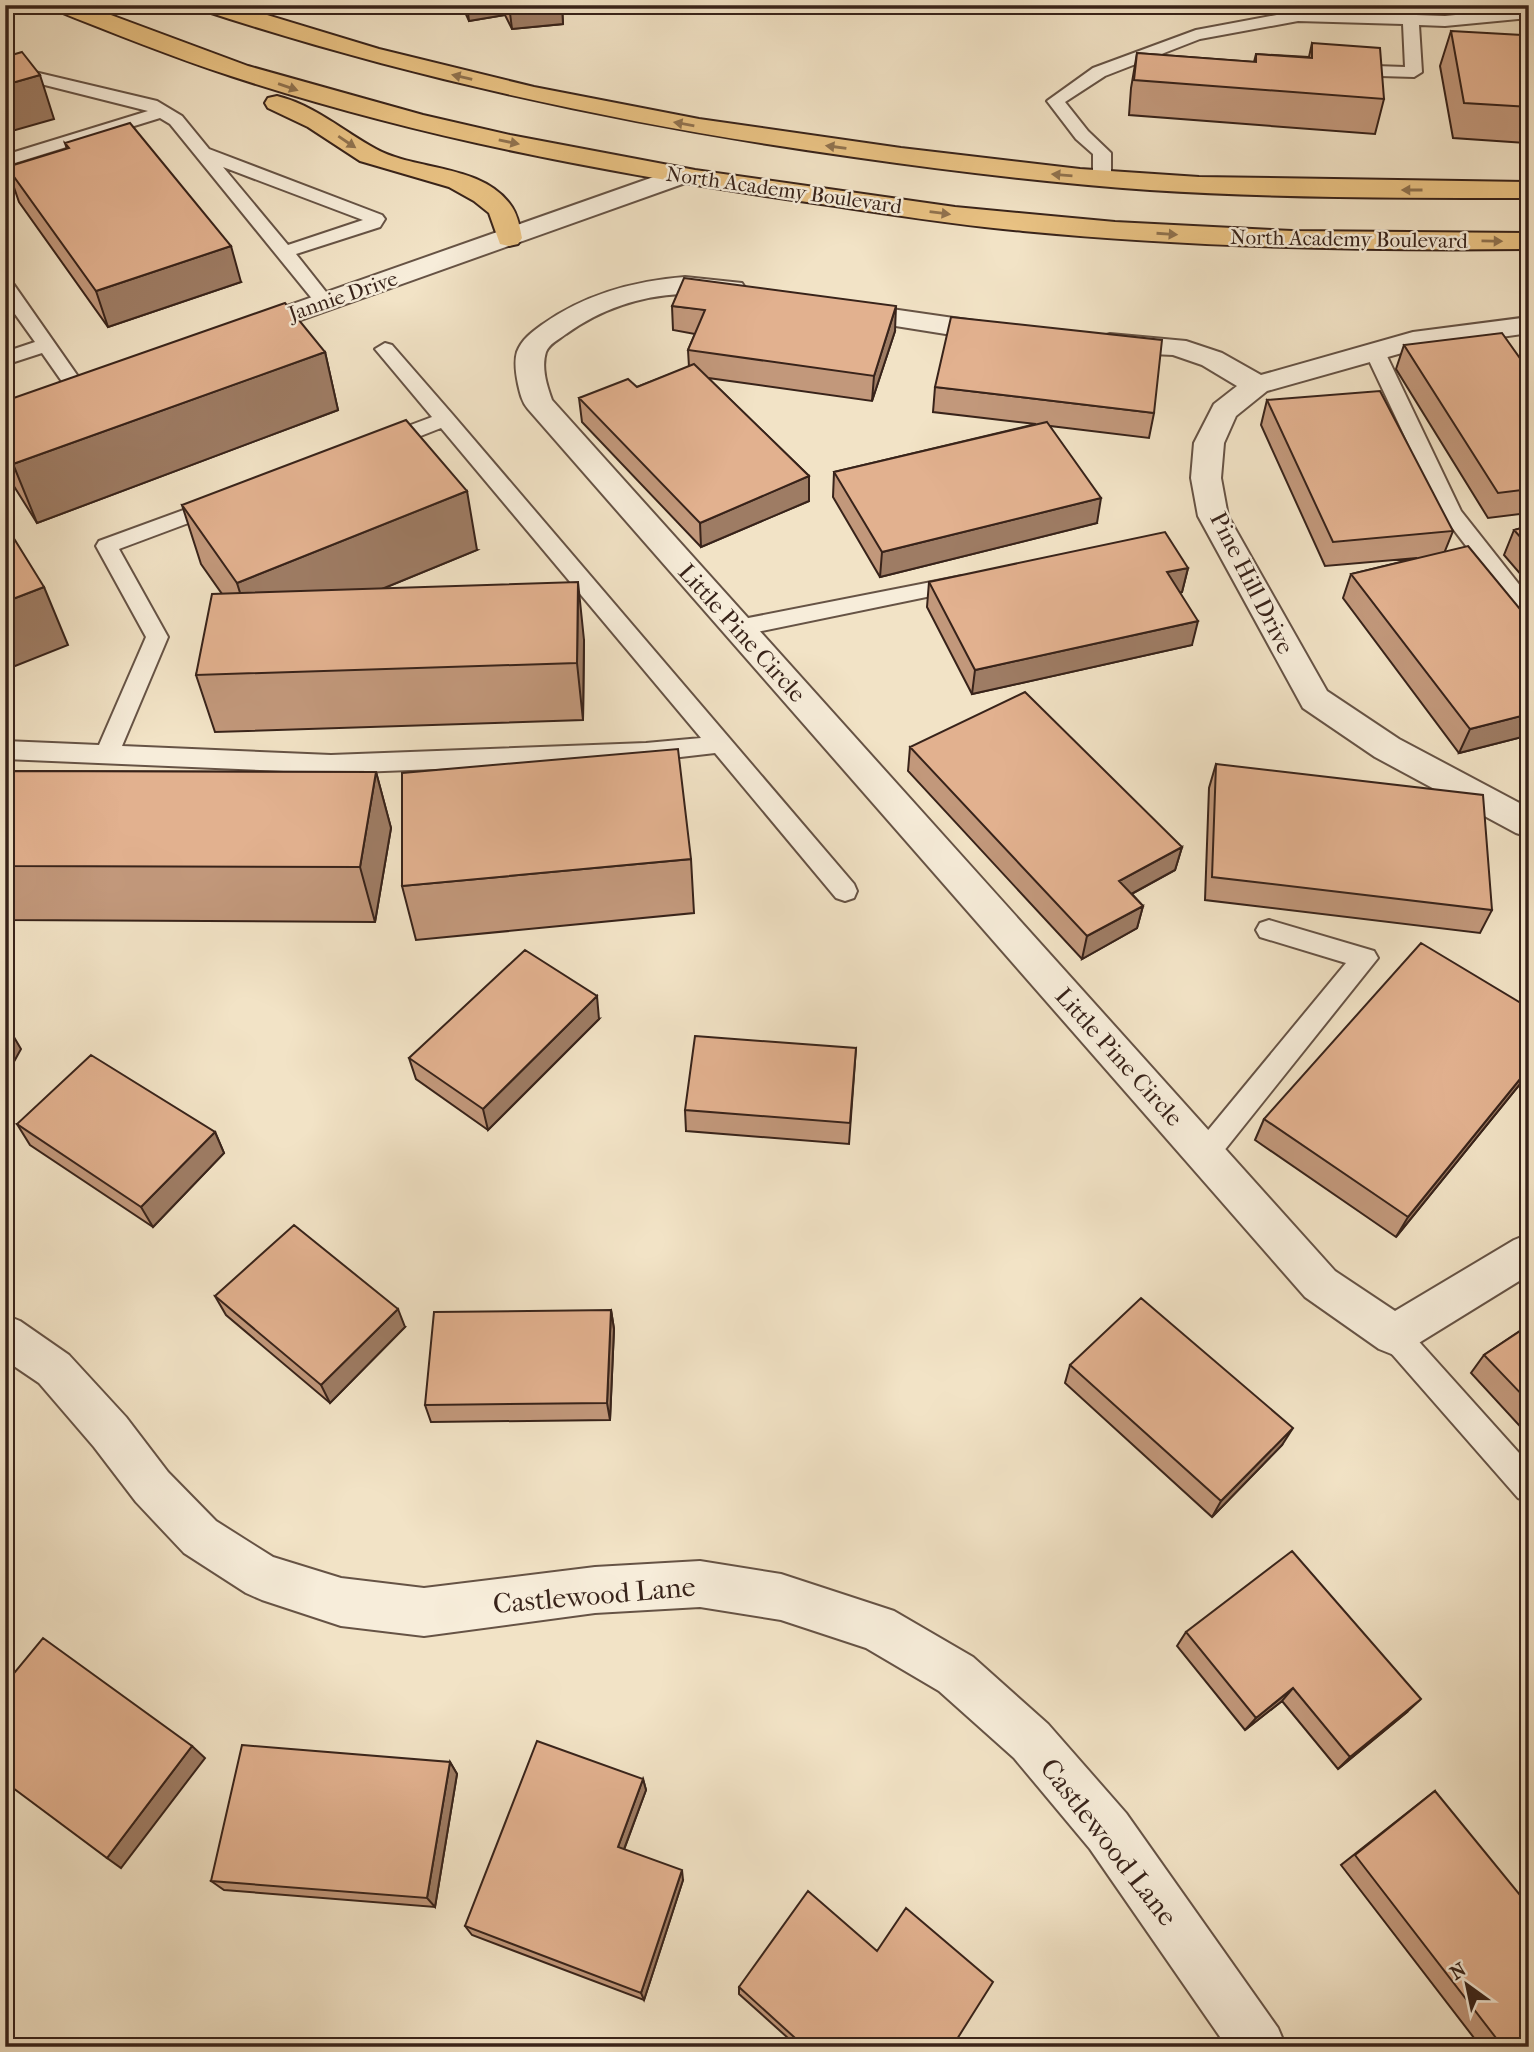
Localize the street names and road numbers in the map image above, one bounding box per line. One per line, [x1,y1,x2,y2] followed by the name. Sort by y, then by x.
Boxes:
[665,162,904,219] street label: North Academy Boulevard
[1230,225,1469,253] street label: North Academy Boulevard
[283,266,401,327] street label: Jannie Drive
[1204,507,1300,659] street label: Pine Hill Drive
[673,558,812,708] street label: Little Pine Circle
[1050,982,1189,1132] street label: Little Pine Circle
[491,1570,697,1620] street label: Castlewood Lane
[1033,1752,1185,1932] street label: Castlewood Lane

